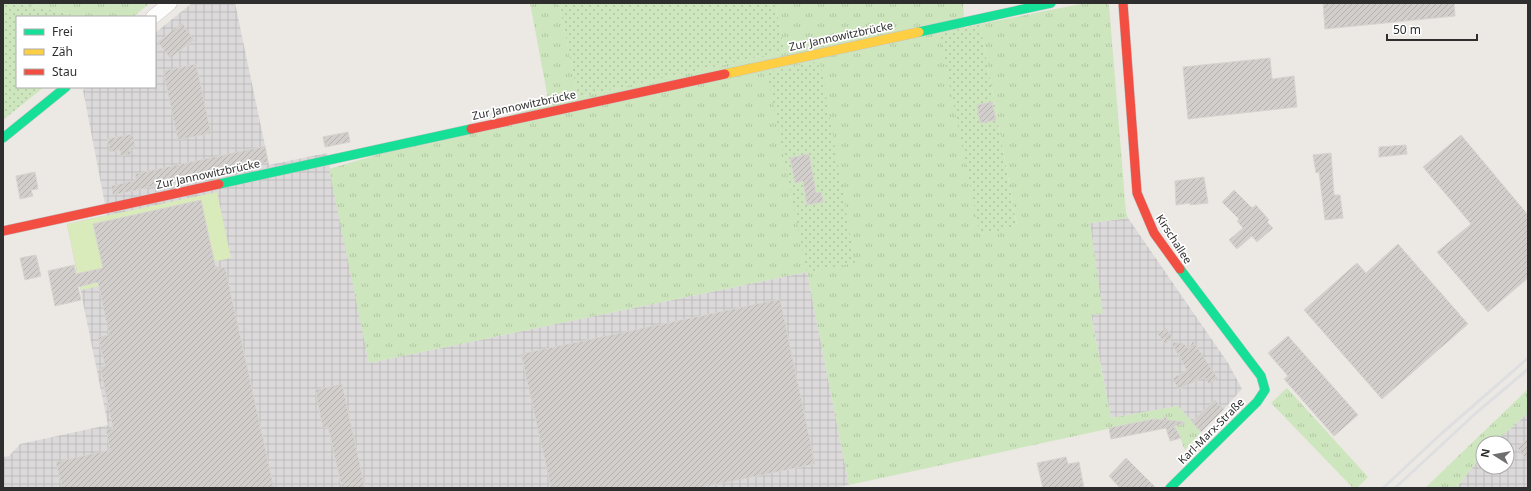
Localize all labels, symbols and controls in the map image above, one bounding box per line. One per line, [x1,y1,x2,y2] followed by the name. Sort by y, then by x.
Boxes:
[16,16,156,88] legend
[1387,16,1477,42] scale bar
[788,17,894,54] street label: Zur Jannowitzbrücke
[1393,21,1421,38] text: 50 m
[52,23,73,40] text: Frei
[52,43,73,60] text: Zäh
[52,63,77,80] text: Stau
[471,86,577,123] street label: Zur Jannowitzbrücke
[155,155,261,192] street label: Zur Jannowitzbrücke
[1153,211,1196,266] street label: Kirschallee
[1174,394,1247,467] street label: Karl-Marx-Straße
[1475,435,1515,475] north arrow
[1476,447,1493,459] text: N

